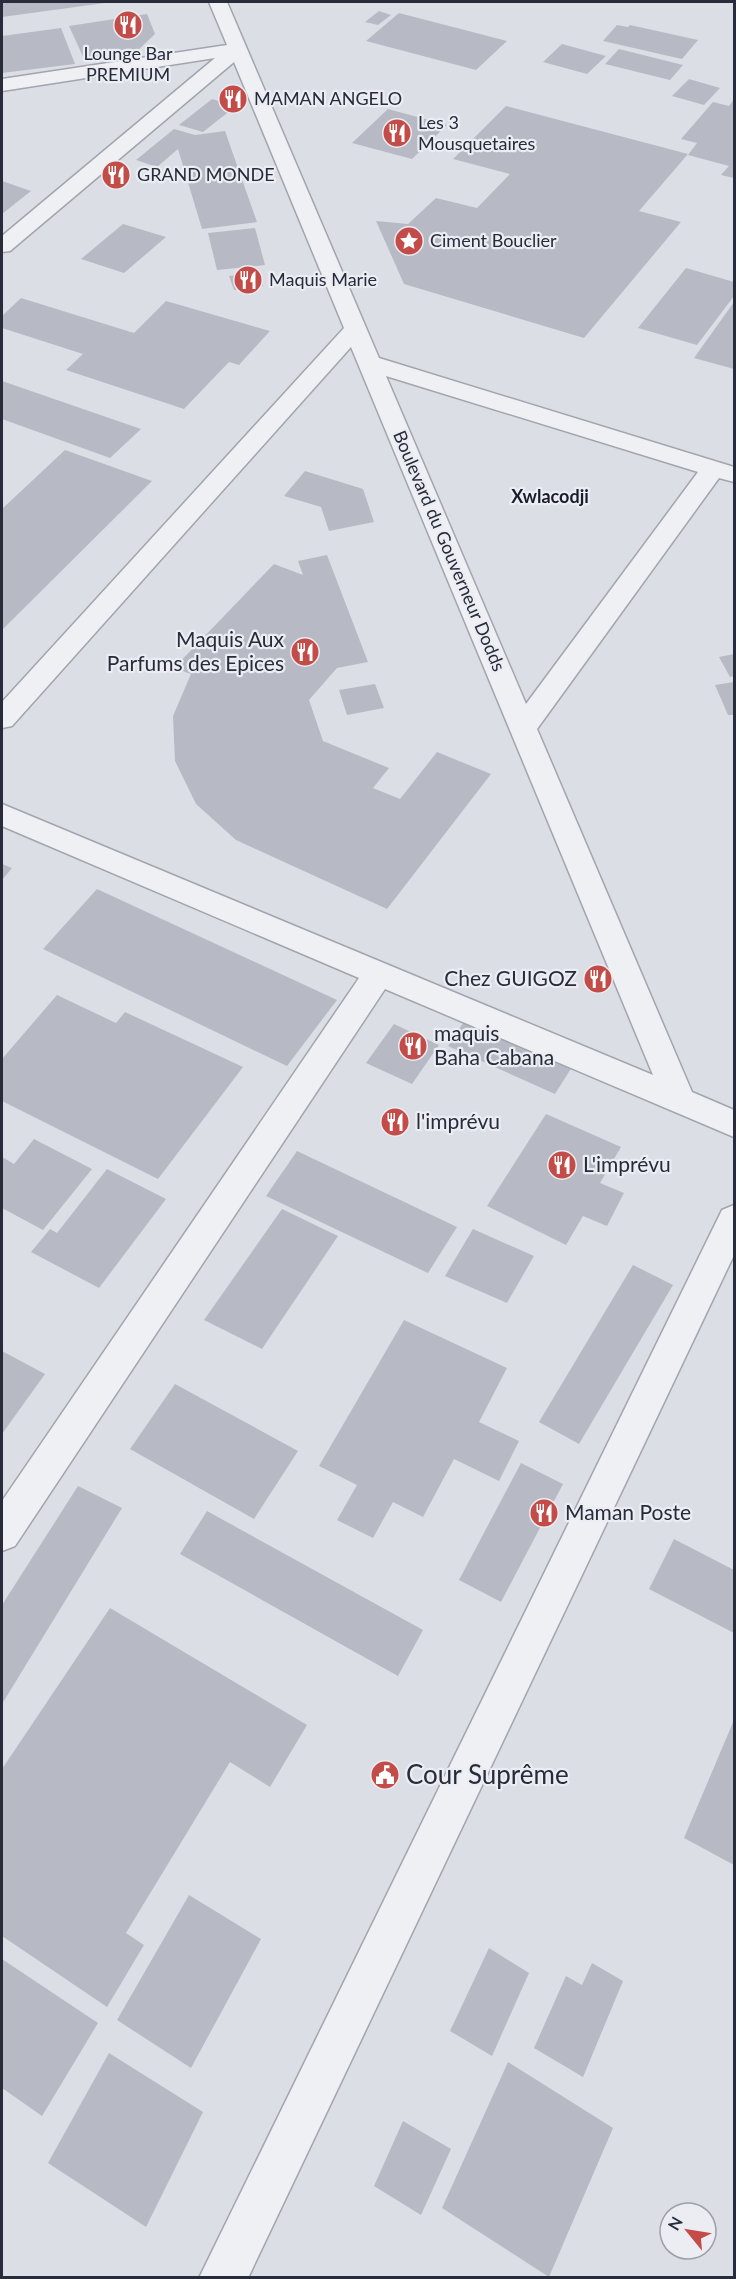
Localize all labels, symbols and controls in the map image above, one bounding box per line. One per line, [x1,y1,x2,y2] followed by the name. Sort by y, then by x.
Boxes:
[112,9,144,41] restaurant icon: Lounge Bar PREMIUM
[83,42,173,85] place label: Lounge Bar PREMIUM
[217,83,249,115] restaurant icon: MAMAN ANGELO
[254,87,402,109] place label: MAMAN ANGELO
[418,111,535,154] place label: Les 3 Mousquetaires
[381,117,413,149] restaurant icon: Les 3 Mousquetaires
[100,159,132,191] restaurant icon: GRAND MONDE
[137,163,275,185] place label: GRAND MONDE
[393,225,425,257] place icon: Ciment Bouclier
[430,229,557,251] place label: Ciment Bouclier
[232,264,264,296] restaurant icon: Maquis Marie
[269,268,377,290] place label: Maquis Marie
[389,427,511,674] street label: Boulevard du Gouverneur Dodds
[511,485,589,507] district label: Xwlacodji
[107,626,285,675] place label: Maquis Aux Parfums des Epices
[289,636,321,668] restaurant icon: Maquis Aux Parfums des Epices
[582,963,614,995] restaurant icon: Chez GUIGOZ
[444,965,577,990] place label: Chez GUIGOZ
[434,1020,554,1069] place label: maquis Baha Cabana
[397,1030,429,1062] restaurant icon: maquis Baha Cabana
[379,1106,411,1138] restaurant icon: l'imprévu
[416,1108,500,1133] place label: l'imprévu
[546,1149,578,1181] restaurant icon: L'imprévu
[583,1151,671,1176] place label: L'imprévu
[528,1497,560,1529] restaurant icon: Maman Poste
[565,1499,691,1524] place label: Maman Poste
[406,1758,569,1790] place label: Cour Suprême
[369,1759,401,1791] public building icon: Cour Suprême
[658,2201,718,2261] north arrow
[663,2213,686,2233] text: N

